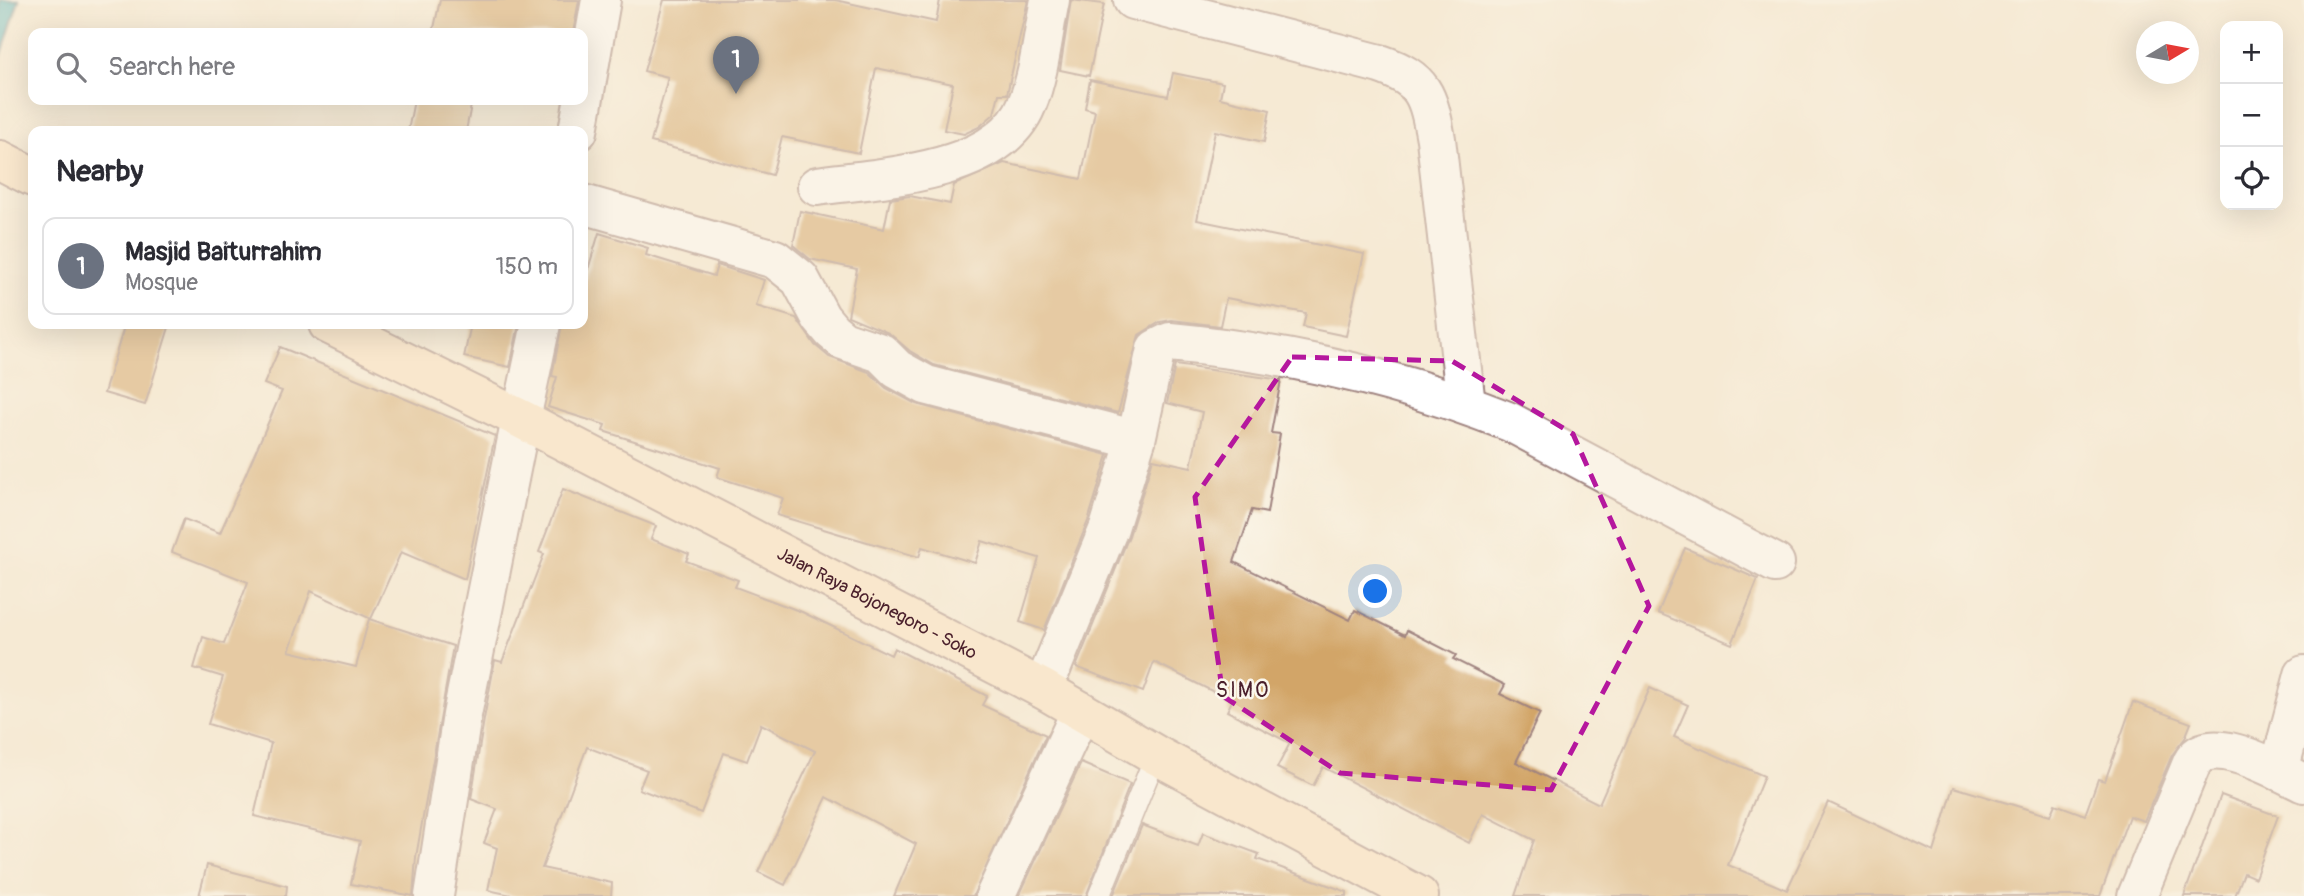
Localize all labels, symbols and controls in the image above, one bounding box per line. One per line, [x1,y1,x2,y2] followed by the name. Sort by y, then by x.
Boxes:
[2136,21,2199,84] north arrow
[2220,21,2283,210] map controls
[2220,21,2283,84] button: +
[28,28,588,105] search box
[713,36,759,94] pin: 1
[52,48,90,86] icon: search
[108,51,235,83] text: Search here
[2220,84,2283,147] button: −
[2220,147,2283,210] button: locate
[56,153,143,190] text: Nearby
[125,236,322,268] text: Masjid Baiturrahim
[77,252,86,281] text: 1
[495,252,558,281] text: 150 m
[125,268,198,297] text: Mosque
[773,542,981,665] street label: Jalan Raya Bojonegoro - Soko
[1358,574,1392,608] your location
[1216,677,1270,704] district label: SIMO

